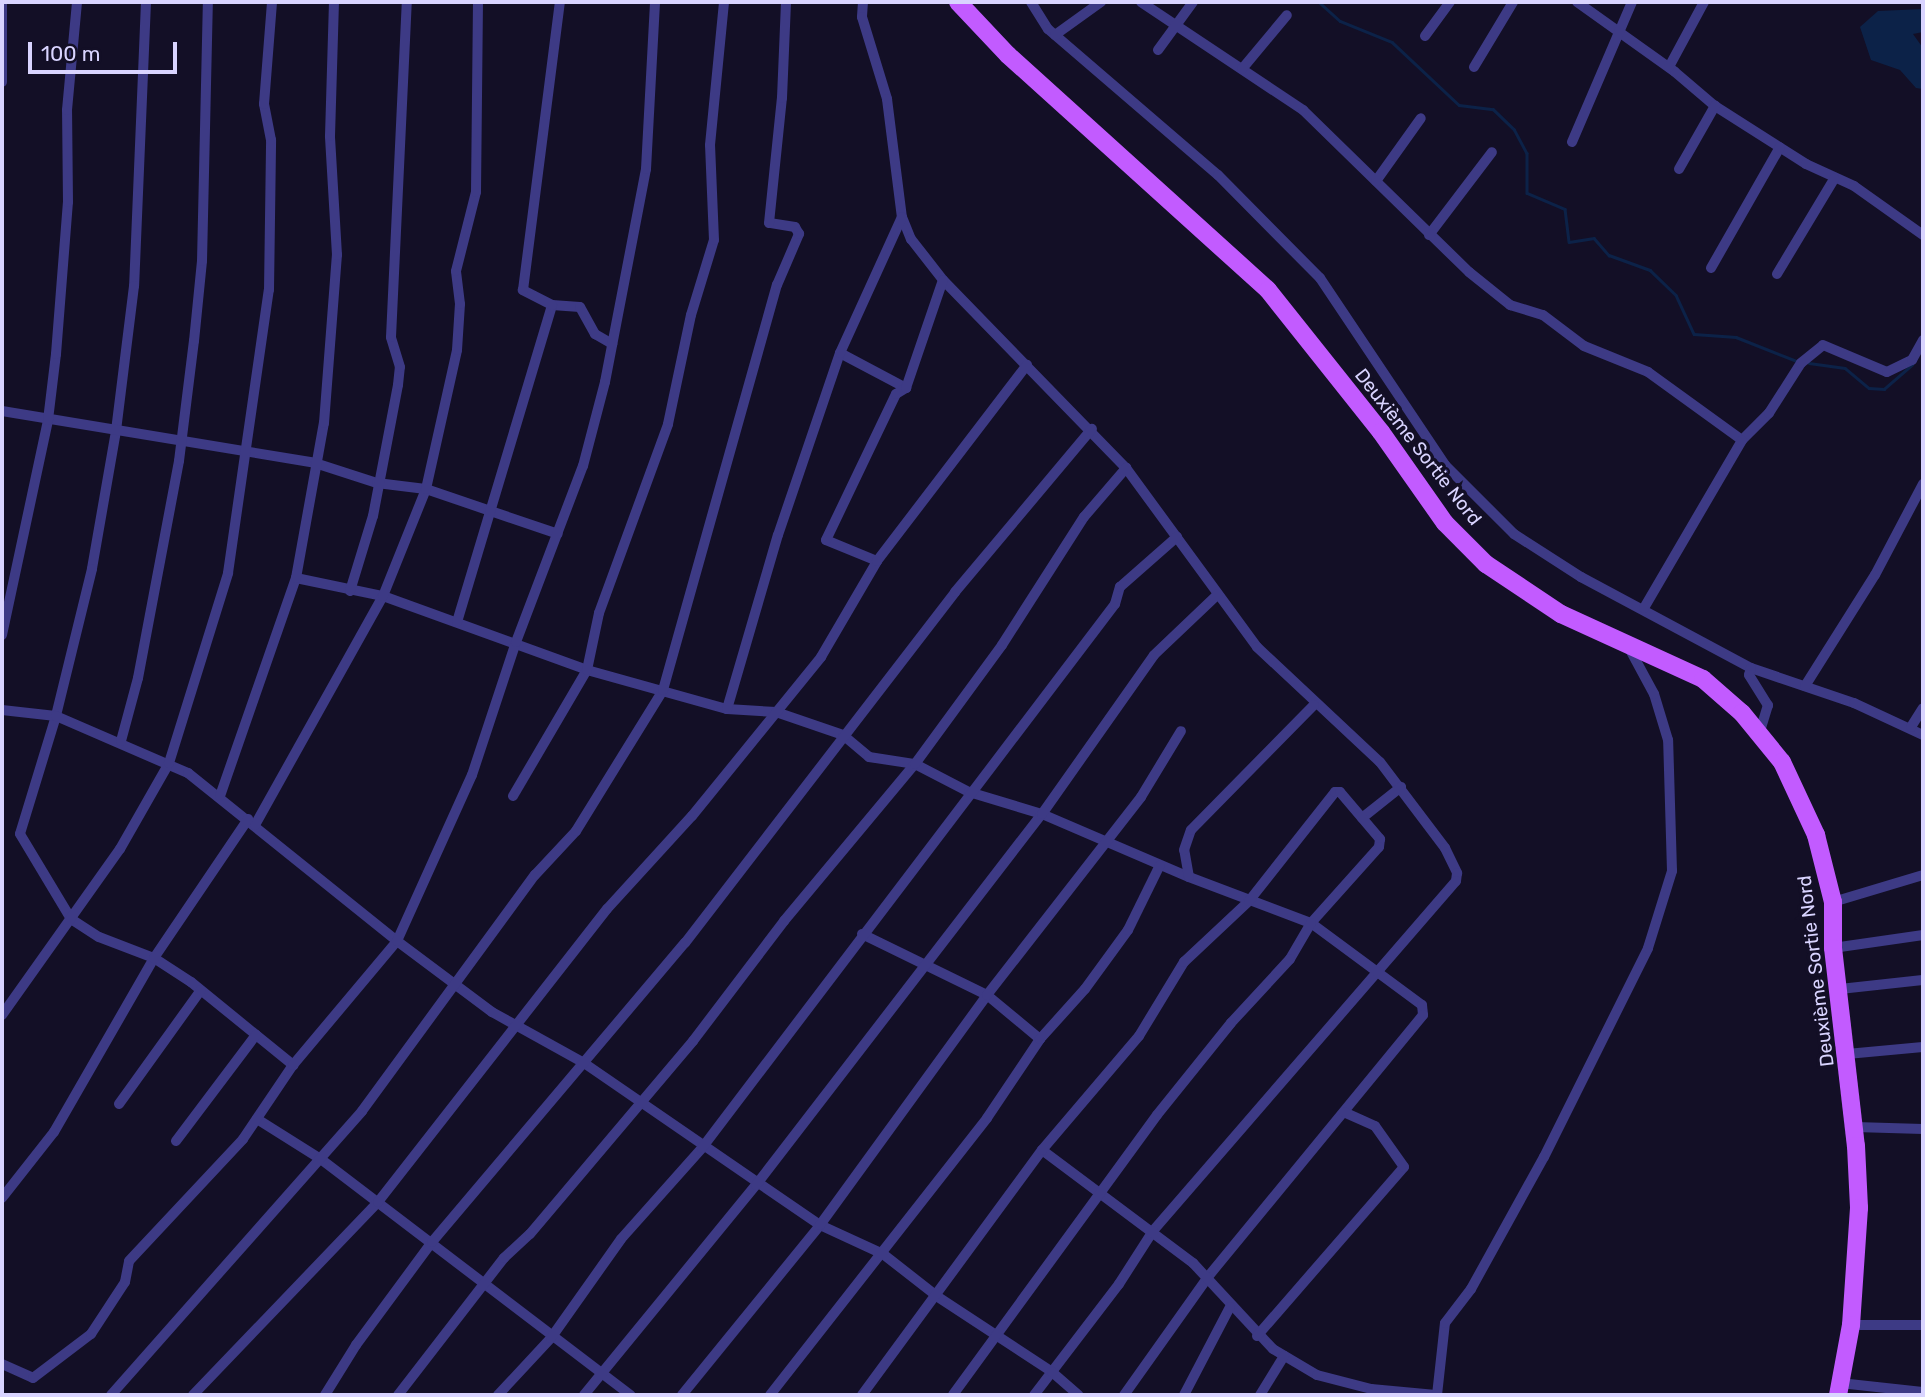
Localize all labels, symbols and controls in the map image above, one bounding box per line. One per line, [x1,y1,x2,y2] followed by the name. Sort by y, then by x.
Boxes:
[32,28,180,72] scale bar
[41,41,100,66] text: 100 m
[1350,364,1486,530] street label: Deuxième Sortie Nord
[1793,874,1839,1068] street label: Deuxième Sortie Nord

